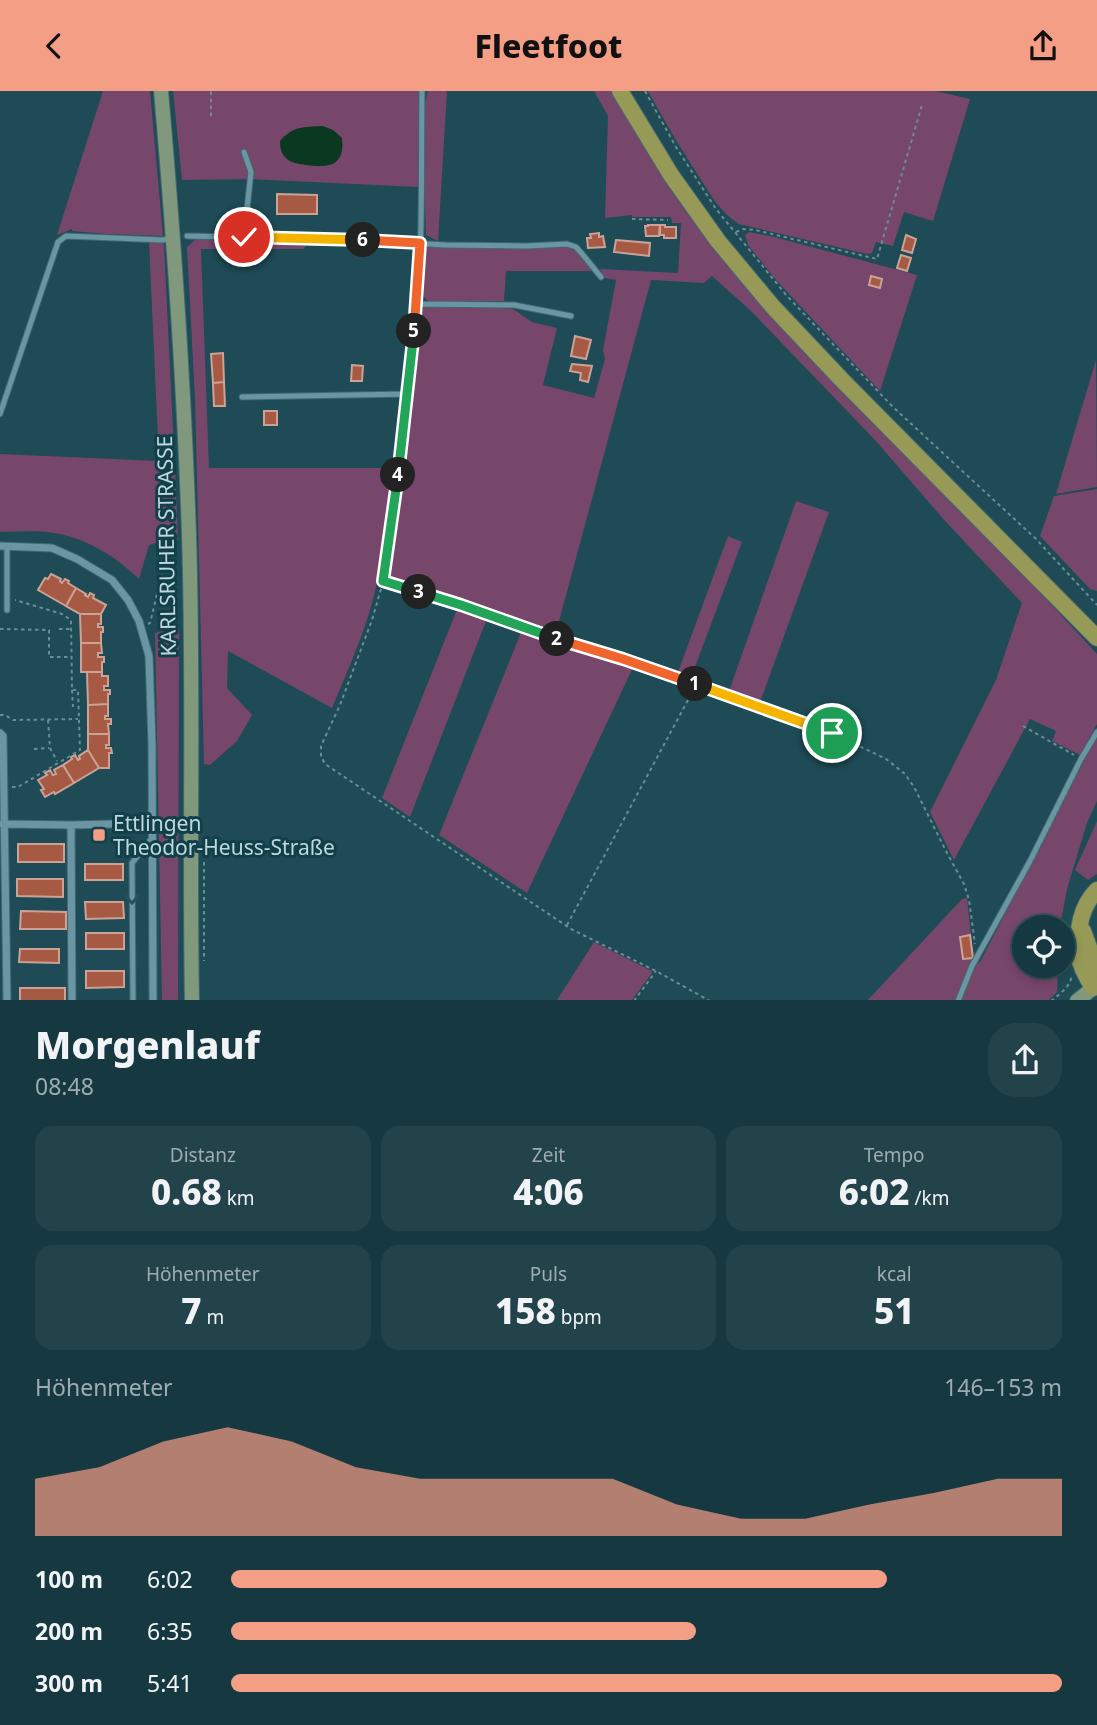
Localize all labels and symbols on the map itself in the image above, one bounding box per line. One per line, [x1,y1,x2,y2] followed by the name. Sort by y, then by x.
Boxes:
[214,207,274,267] pin
[346,223,380,257] pin: 6
[396,313,432,349] pin: 5
[150,435,182,657] street label: KARLSRUHER STRASSE
[380,457,416,493] pin: 4
[402,575,436,609] pin: 3
[540,621,574,657] pin: 2
[678,667,712,701] pin: 1
[802,703,862,763] pin
[113,809,335,861] place label: Ettlingen Theodor-Heuss-Straße
[91,827,107,843] marker: Ettlingen Theodor-Heuss-Straße
[124,894,140,905] one-way arrow

